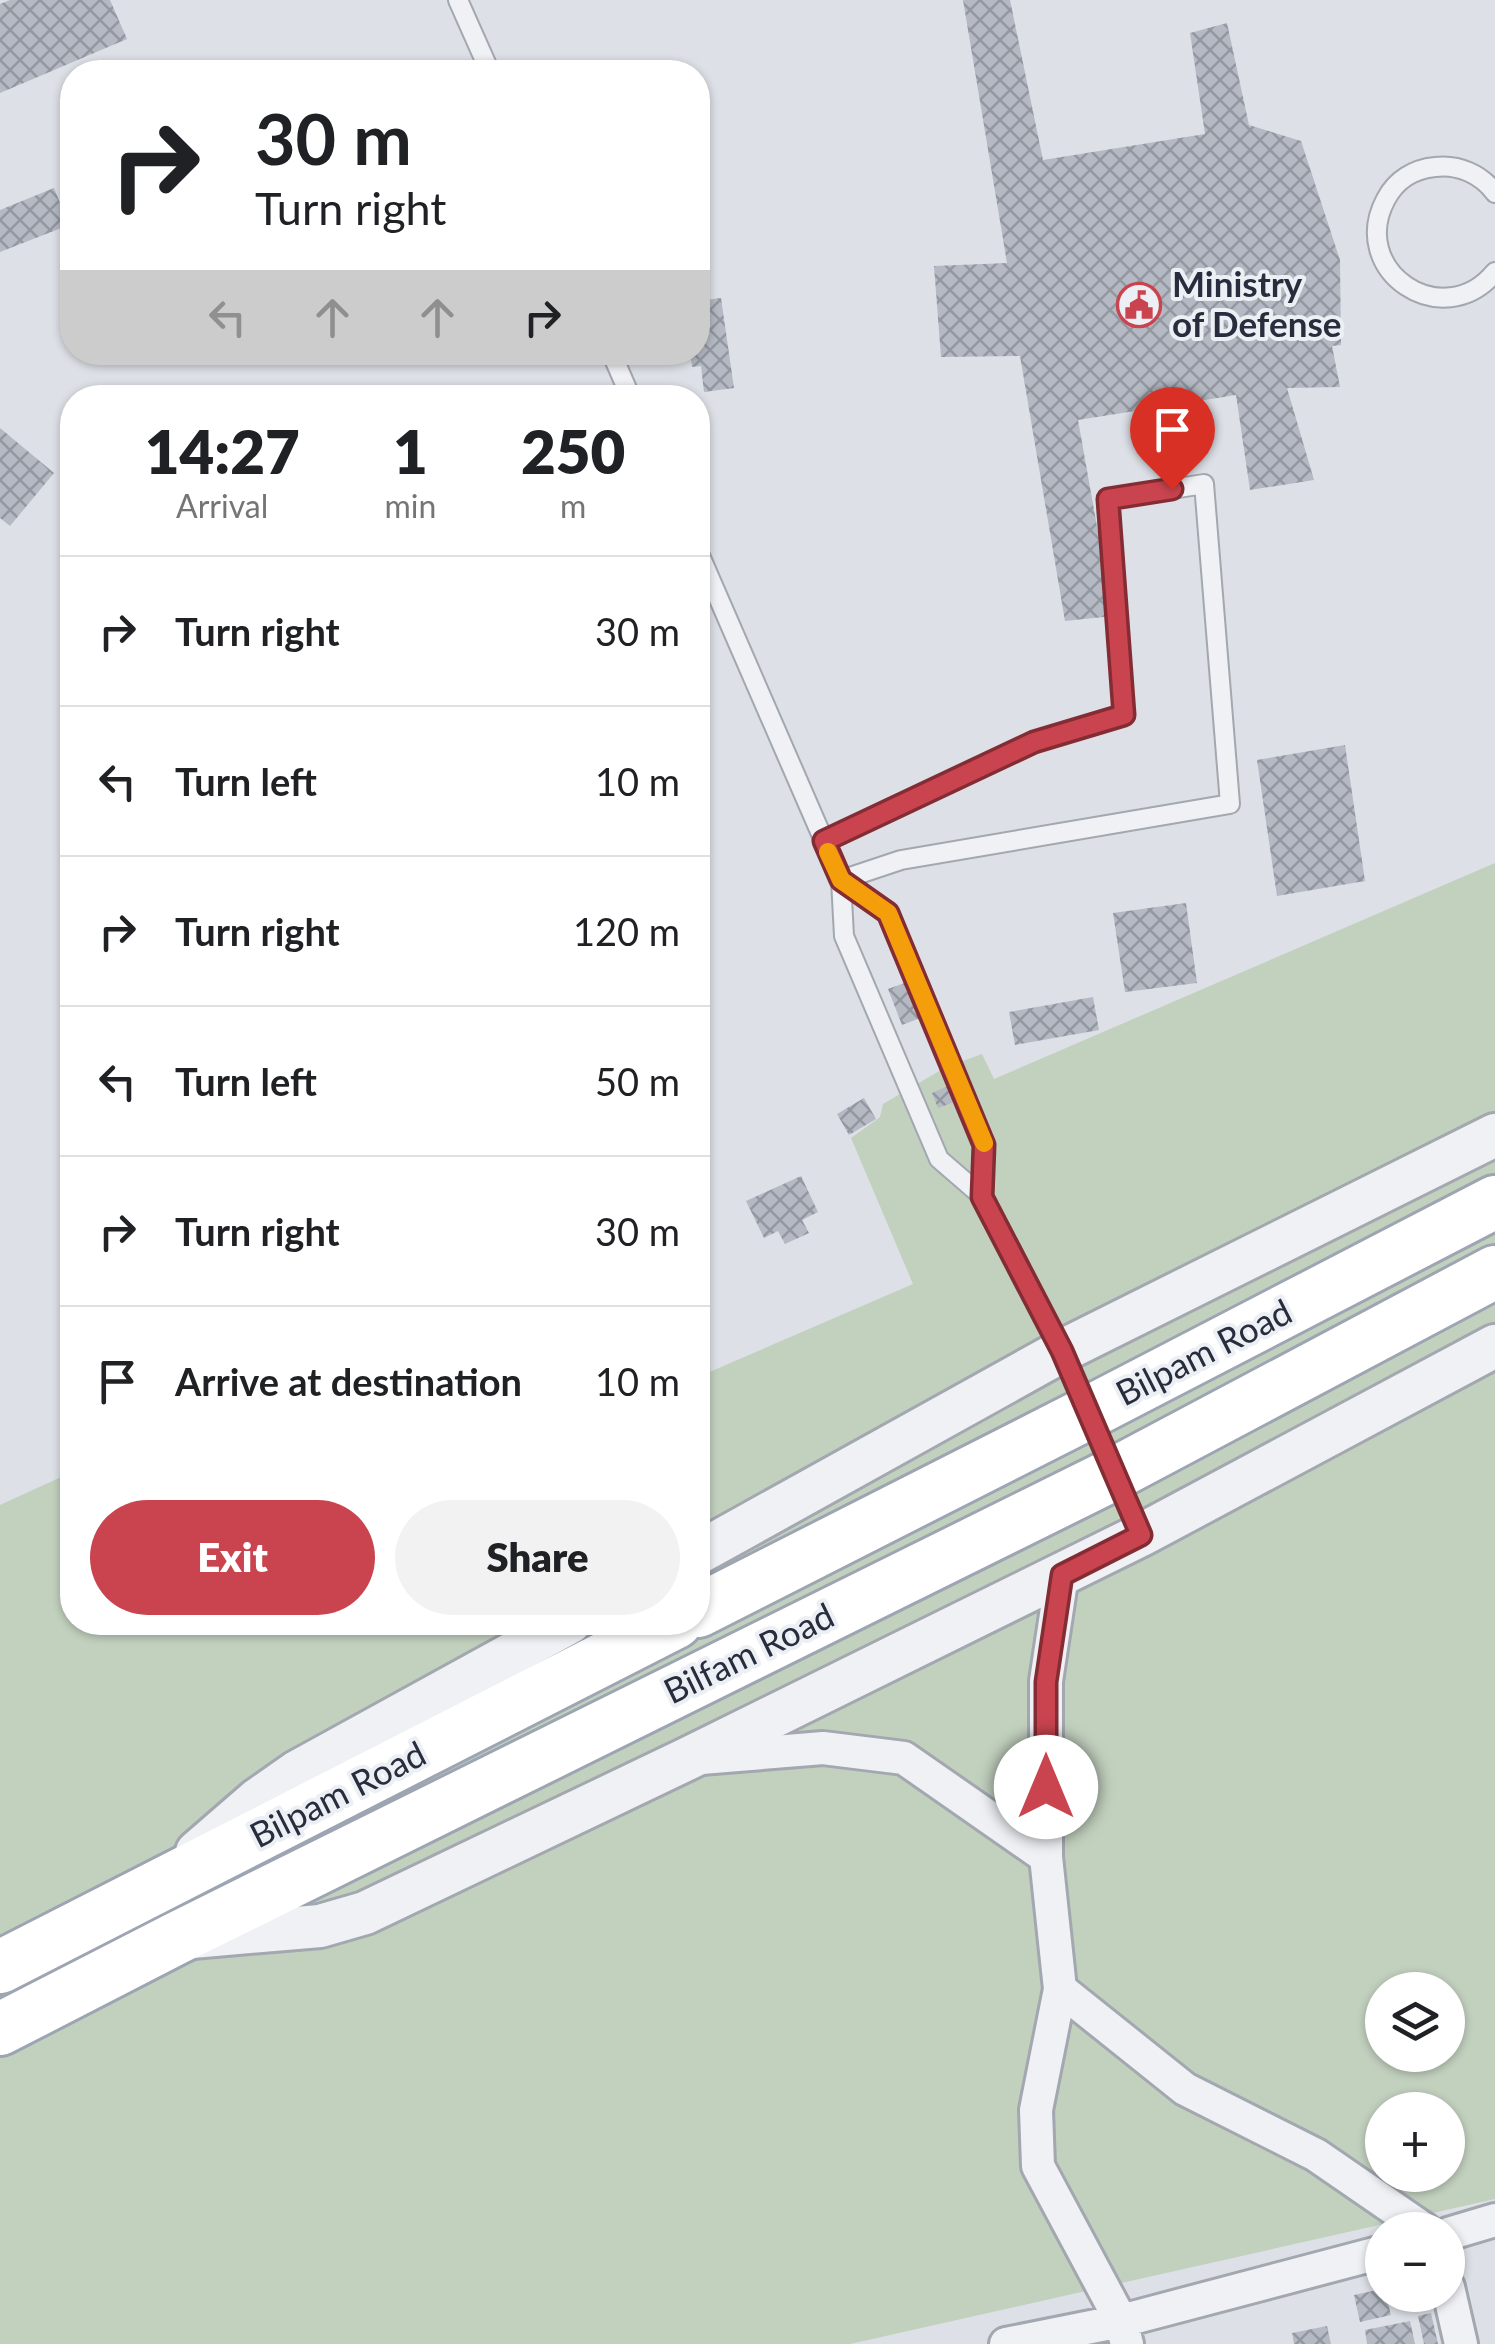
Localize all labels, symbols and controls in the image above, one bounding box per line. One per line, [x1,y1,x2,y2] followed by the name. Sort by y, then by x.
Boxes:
[255,96,412,180] text: 30 m
[90,100,220,230] icon: right
[255,181,446,235] text: Turn right
[1172,262,1341,344] place label: Ministry of Defense
[1116,282,1162,328] public building icon: Ministry of Defense
[200,290,255,345] icon: left
[305,290,360,345] icon: ahead
[410,290,465,345] icon: ahead
[515,290,570,345] icon: right
[1130,387,1215,490] pin
[1145,402,1200,457] icon: arrive
[145,415,300,487] text: 14:27
[393,415,428,487] text: 1
[521,415,625,487] text: 250
[176,486,268,525] text: Arrival
[384,486,436,525] text: min
[560,486,586,525] text: m
[90,604,145,659] icon: right
[175,608,340,654] text: Turn right
[595,608,680,654] text: 30 m
[90,754,145,809] icon: left
[175,758,317,804] text: Turn left
[595,758,680,804] text: 10 m
[90,904,145,959] icon: right
[175,908,340,954] text: Turn right
[573,908,680,954] text: 120 m
[90,1054,145,1109] icon: left
[175,1058,317,1104] text: Turn left
[595,1058,680,1104] text: 50 m
[90,1204,145,1259] icon: right
[175,1208,340,1254] text: Turn right
[595,1208,680,1254] text: 30 m
[1108,1289,1298,1413] street label: Bilpam Road
[90,1354,145,1409] icon: arrive
[175,1358,522,1404] text: Arrive at destination
[595,1358,680,1404] text: 10 m
[90,1500,375,1615] button: Exit
[395,1500,680,1615] button: Share
[656,1593,840,1711] street label: Bilfam Road
[242,1731,432,1855] street label: Bilpam Road
[994,1735,1098,1839] position arrow
[1365,1972,1465,2312] map controls
[1365,1972,1465,2072] button: layers
[1365,2092,1465,2192] button: +
[1365,2212,1465,2312] button: −

